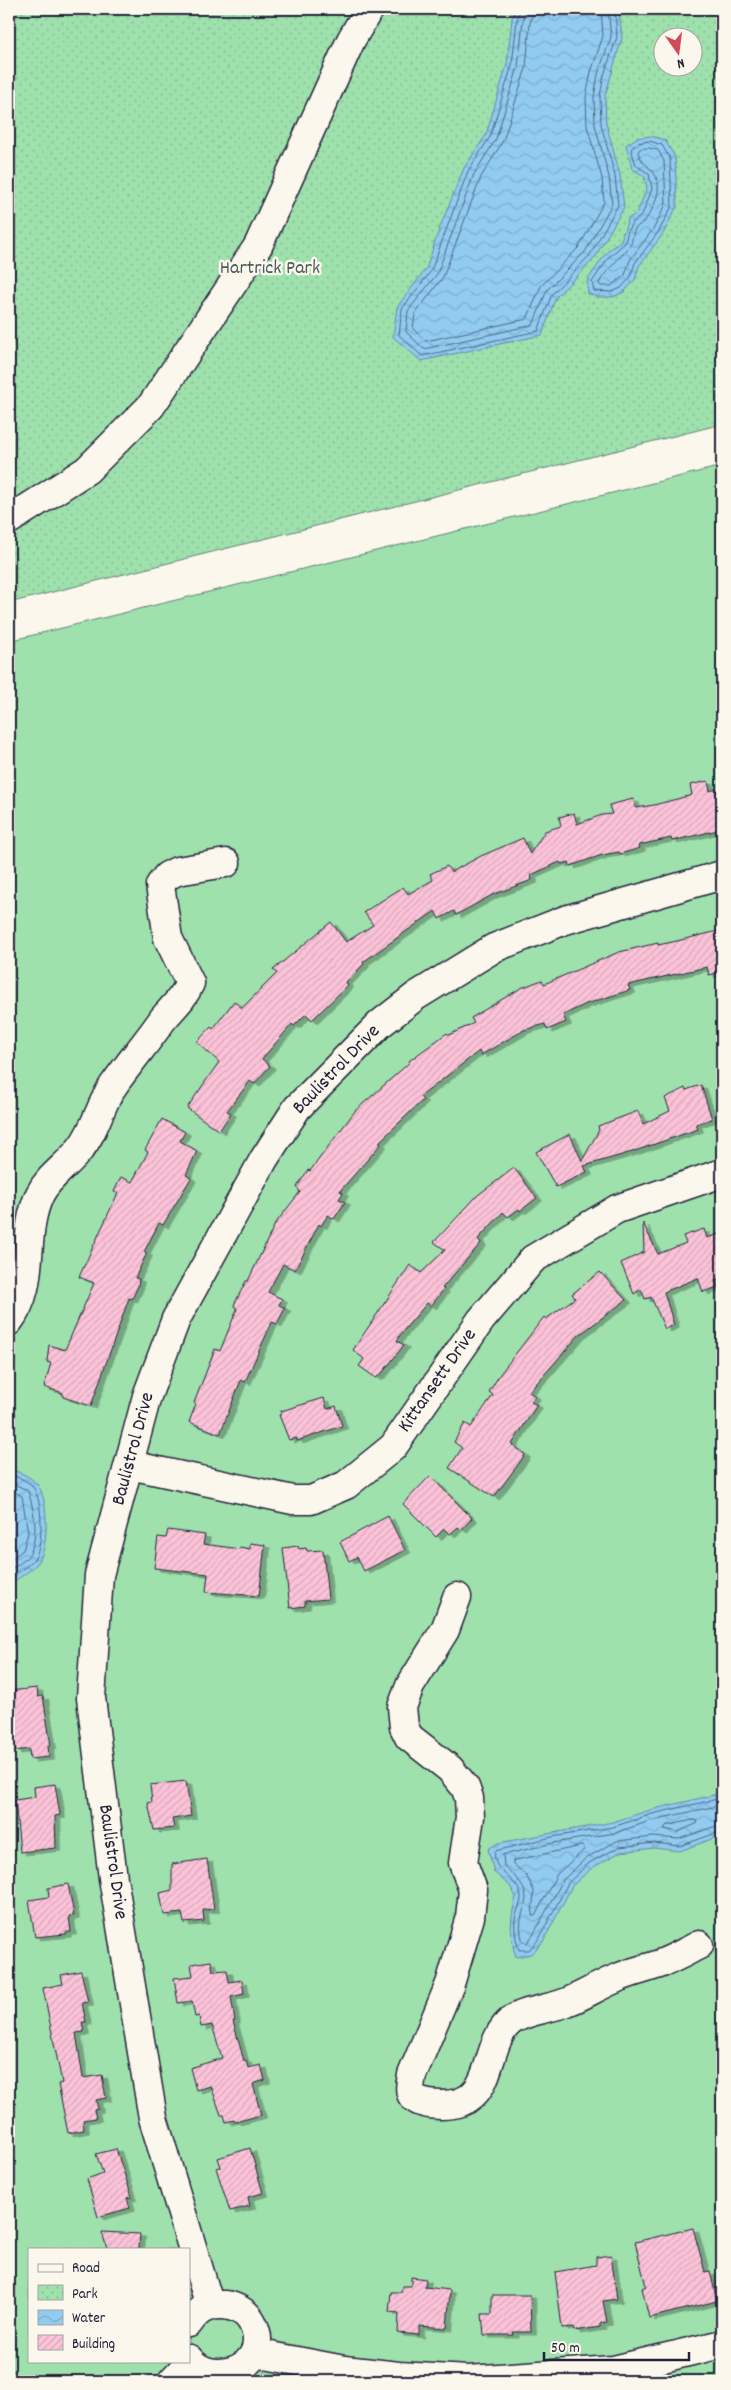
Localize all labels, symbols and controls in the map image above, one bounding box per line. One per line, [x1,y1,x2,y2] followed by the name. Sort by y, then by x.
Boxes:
[654,28,704,78] north arrow
[675,52,686,73] text: N
[220,255,320,283] park label: Hartrick Park
[287,1018,387,1121] street label: Baulistrol Drive
[392,1323,484,1439] street label: Kittansett Drive
[105,1389,163,1509] street label: Baulistrol Drive
[90,1803,134,1922] street label: Baulistrol Drive
[28,2248,190,2362] legend
[72,2258,100,2280] text: Road
[72,2284,98,2306] text: Park
[72,2308,106,2330] text: Water
[544,2330,688,2362] scale bar
[72,2334,115,2356] text: Building
[551,2338,580,2360] text: 50 m

